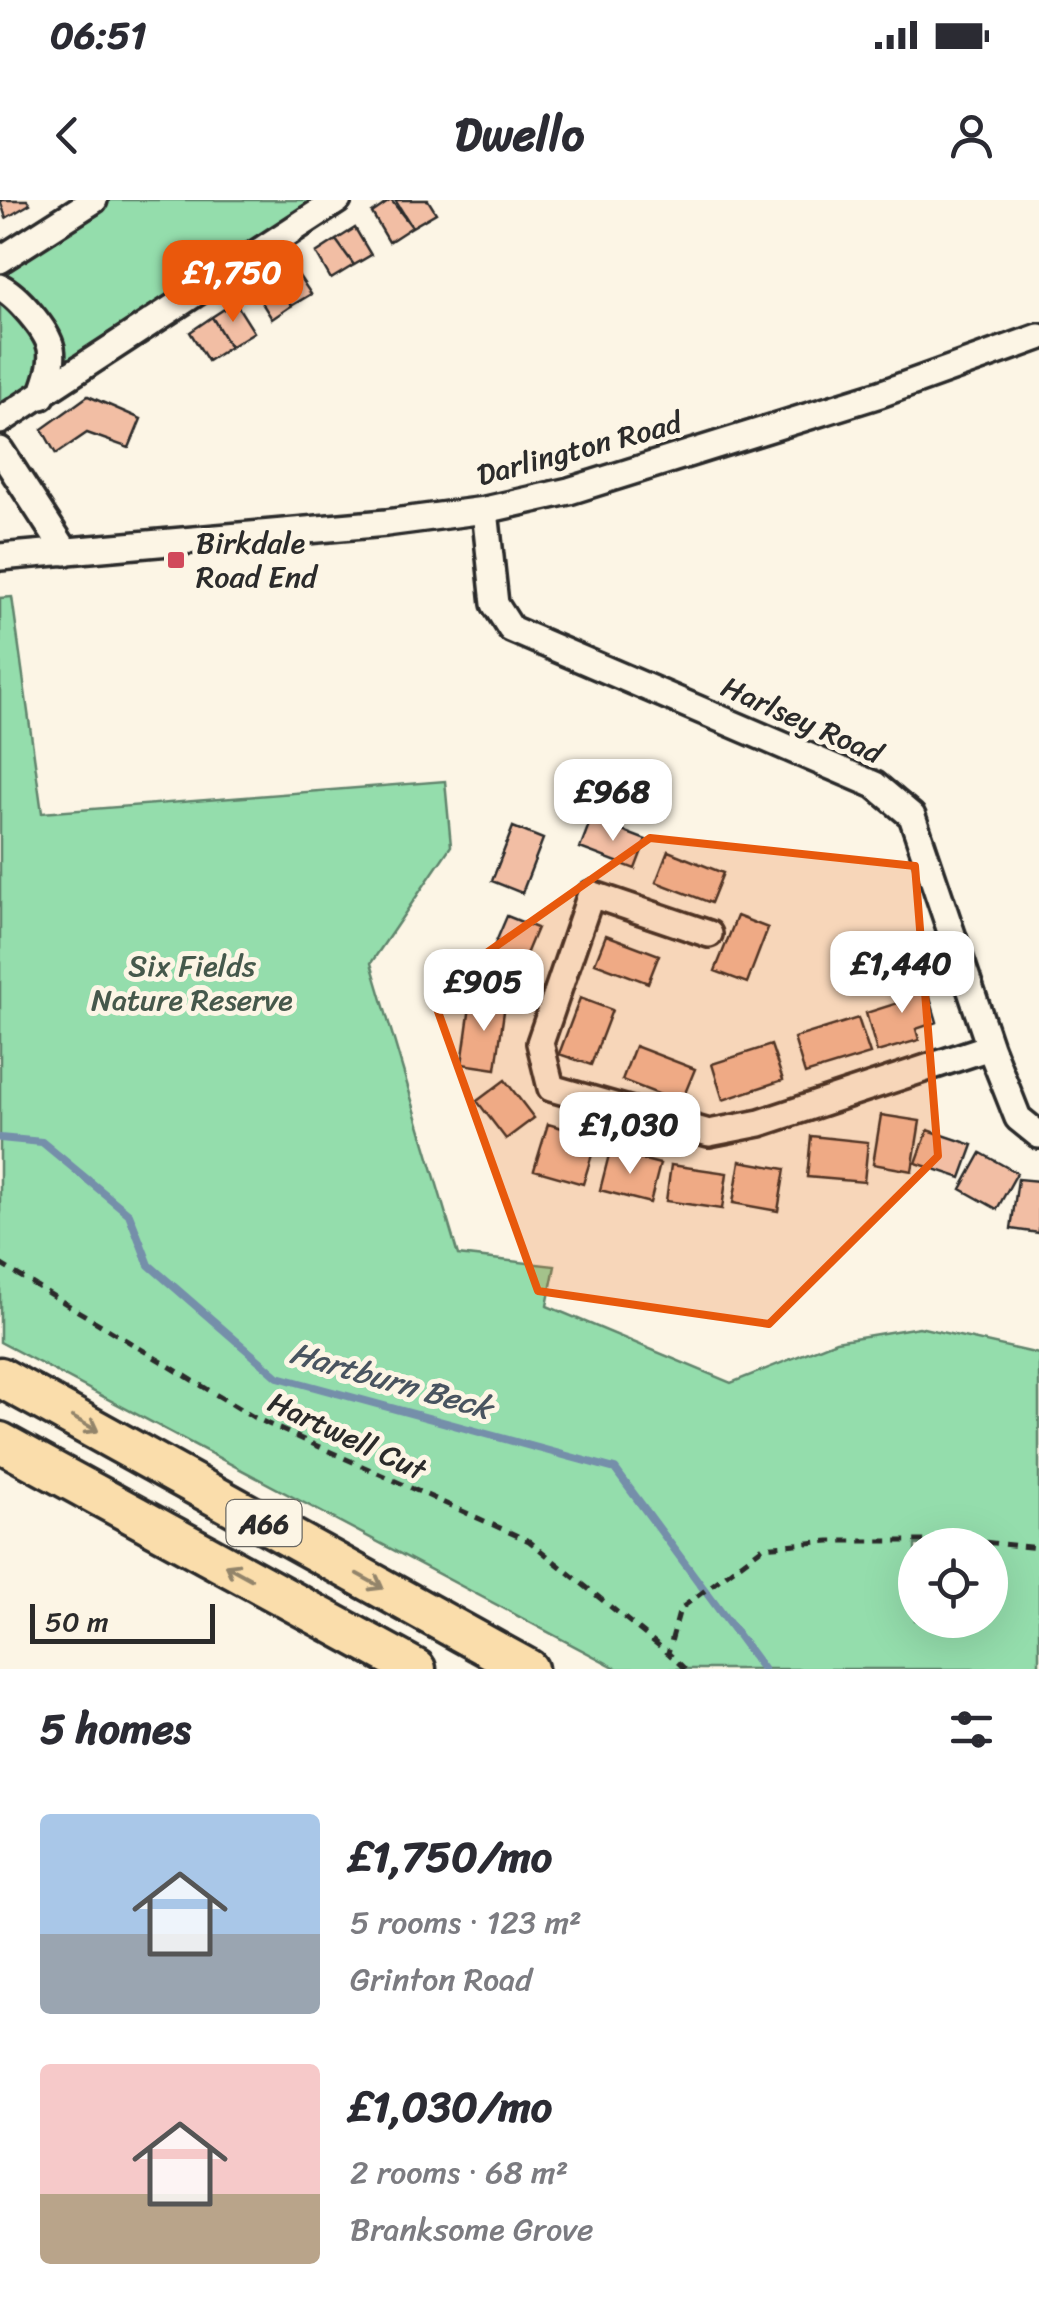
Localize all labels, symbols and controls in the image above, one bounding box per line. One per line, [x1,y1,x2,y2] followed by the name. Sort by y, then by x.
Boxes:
[50,2,147,69] text: 06:51
[455,95,584,175] text: Dwello
[40,108,95,163] icon: back
[944,108,999,163] icon: person
[152,240,314,325] pin: £1,750
[184,244,282,301] text: £1,750
[471,395,689,502] street label: Darlington Road
[196,516,319,604] place label: Birkdale Road End
[165,549,187,571] marker: Birkdale Road End
[712,660,894,781] street label: Harlsey Road
[554,759,672,844] pin: £968
[576,763,650,820] text: £968
[821,931,983,1016] pin: £1,440
[852,935,952,992] text: £1,440
[91,939,293,1027] park label: Six Fields Nature Reserve
[425,949,543,1034] pin: £905
[446,953,522,1010] text: £905
[549,1092,711,1177] pin: £1,030
[581,1096,679,1153] text: £1,030
[283,1325,502,1438] water label: Hartburn Beck
[259,1376,437,1497] street label: Hartwell Cut
[70,1415,100,1434] one-way arrow
[226,1500,302,1546] road number: A66
[898,1528,1008,1638] map controls
[898,1528,1008,1638] button: locate
[224,1562,254,1581] one-way arrow
[354,1572,384,1592] one-way arrow
[45,1597,109,1646] text: 50 m
[30,1599,215,1644] scale bar
[40,1692,191,1766] text: 5 homes
[944,1702,999,1757] icon: filters
[350,1820,552,1894] text: £1,750/mo
[120,1854,240,1974] icon: home
[350,1894,582,1951] text: 5 rooms · 123 m²
[350,1951,532,2008] text: Grinton Road
[350,2070,552,2144] text: £1,030/mo
[120,2104,240,2224] icon: home
[350,2144,568,2201] text: 2 rooms · 68 m²
[350,2201,594,2258] text: Branksome Grove

